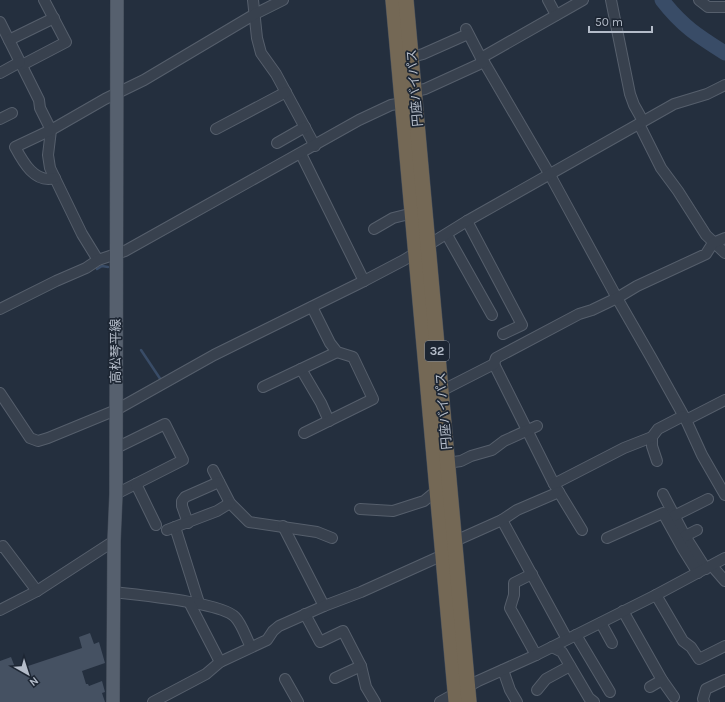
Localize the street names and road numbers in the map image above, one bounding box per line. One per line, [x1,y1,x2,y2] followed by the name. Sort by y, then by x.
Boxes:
[404,49,425,127] street label: 円座バイパス
[108,318,123,384] street label: 高松琴平線
[425,341,449,361] road number: 32
[433,372,454,450] street label: 円座バイパス

